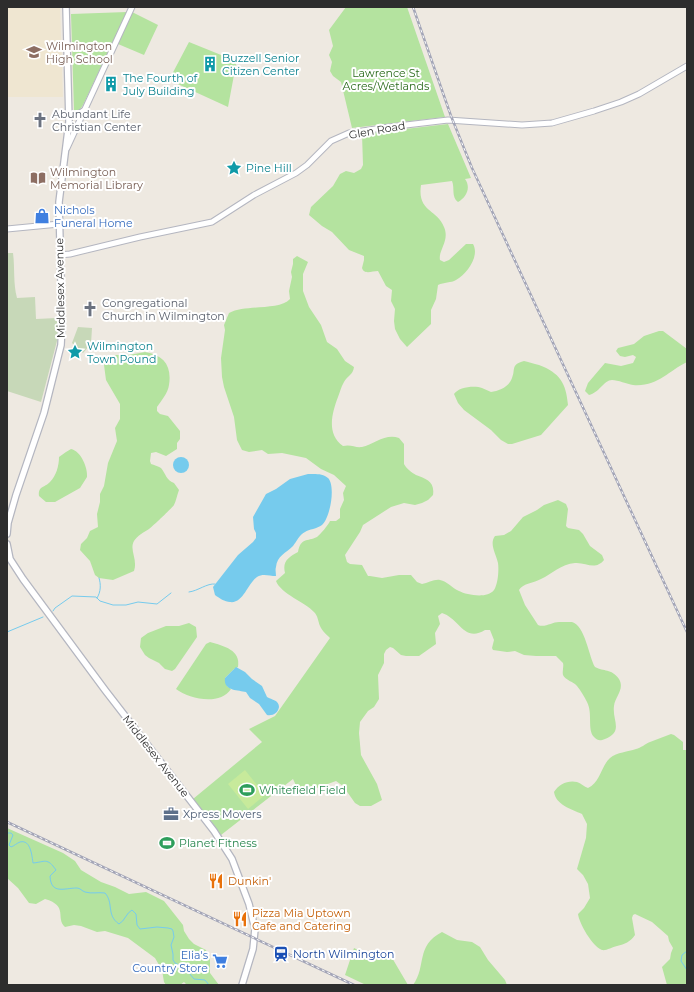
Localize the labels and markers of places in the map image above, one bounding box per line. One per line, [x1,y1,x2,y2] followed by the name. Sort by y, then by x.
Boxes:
[46,39,113,66] place label: Wilmington High School
[25,43,43,61] school or university icon: Wilmington High School
[222,51,300,78] place label: Buzzell Senior Citizen Center
[201,55,219,73] building icon: Buzzell Senior Citizen Center
[122,71,199,98] place label: The Fourth of July Building
[102,75,120,93] building icon: The Fourth of July Building
[52,107,141,134] place label: Abundant Life Christian Center
[31,111,49,129] church icon: Abundant Life Christian Center
[225,159,243,177] place icon: Pine Hill
[246,161,292,175] place label: Pine Hill
[50,165,143,192] place label: Wilmington Memorial Library
[29,169,47,187] library icon: Wilmington Memorial Library
[54,203,133,230] place label: Nichols Funeral Home
[33,207,51,225] shop icon: Nichols Funeral Home
[102,296,225,323] place label: Congregational Church in Wilmington
[81,300,99,318] church icon: Congregational Church in Wilmington
[87,339,156,366] place label: Wilmington Town Pound
[66,343,84,361] place icon: Wilmington Town Pound
[238,781,256,799] sports icon: Whitefield Field
[259,783,346,797] place label: Whitefield Field
[162,805,180,823] office icon: Xpress Movers
[183,807,262,821] place label: Xpress Movers
[158,834,176,852] sports icon: Planet Fitness
[179,836,258,850] place label: Planet Fitness
[207,872,225,890] restaurant icon: Dunkin'
[228,874,271,888] place label: Dunkin'
[252,906,351,933] place label: Pizza Mia Uptown Cafe and Catering
[231,910,249,928] restaurant icon: Pizza Mia Uptown Cafe and Catering
[272,945,290,963] station icon: North Wilmington
[293,947,394,961] place label: North Wilmington
[132,948,209,975] place label: Elia's Country Store
[211,952,229,970] supermarket icon: Elia's Country Store

